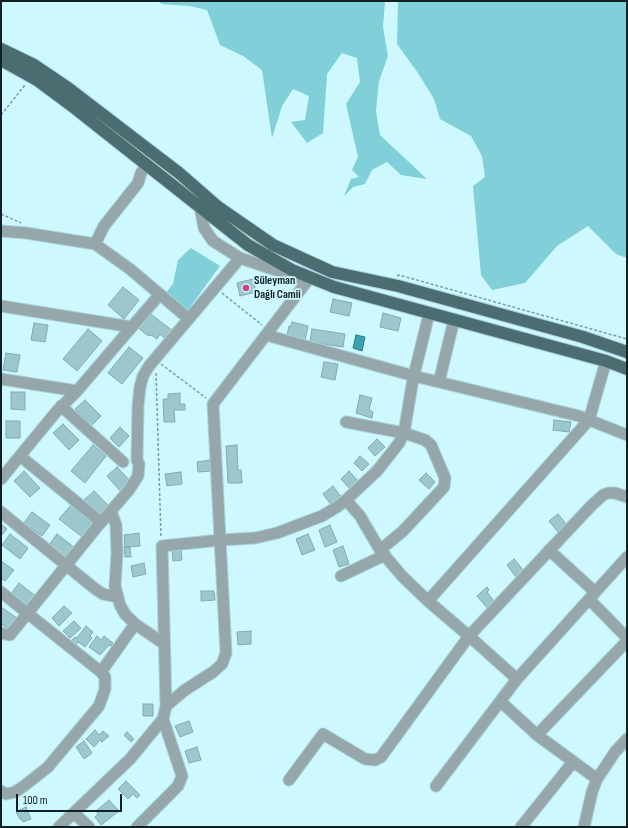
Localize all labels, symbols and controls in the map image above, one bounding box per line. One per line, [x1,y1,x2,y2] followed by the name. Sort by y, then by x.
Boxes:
[254,274,301,302] place label: Süleyman Dağlı Camii
[241,283,251,293] marker: Süleyman Dağlı Camii
[18,786,124,812] scale bar
[23,793,48,808] text: 100 m

